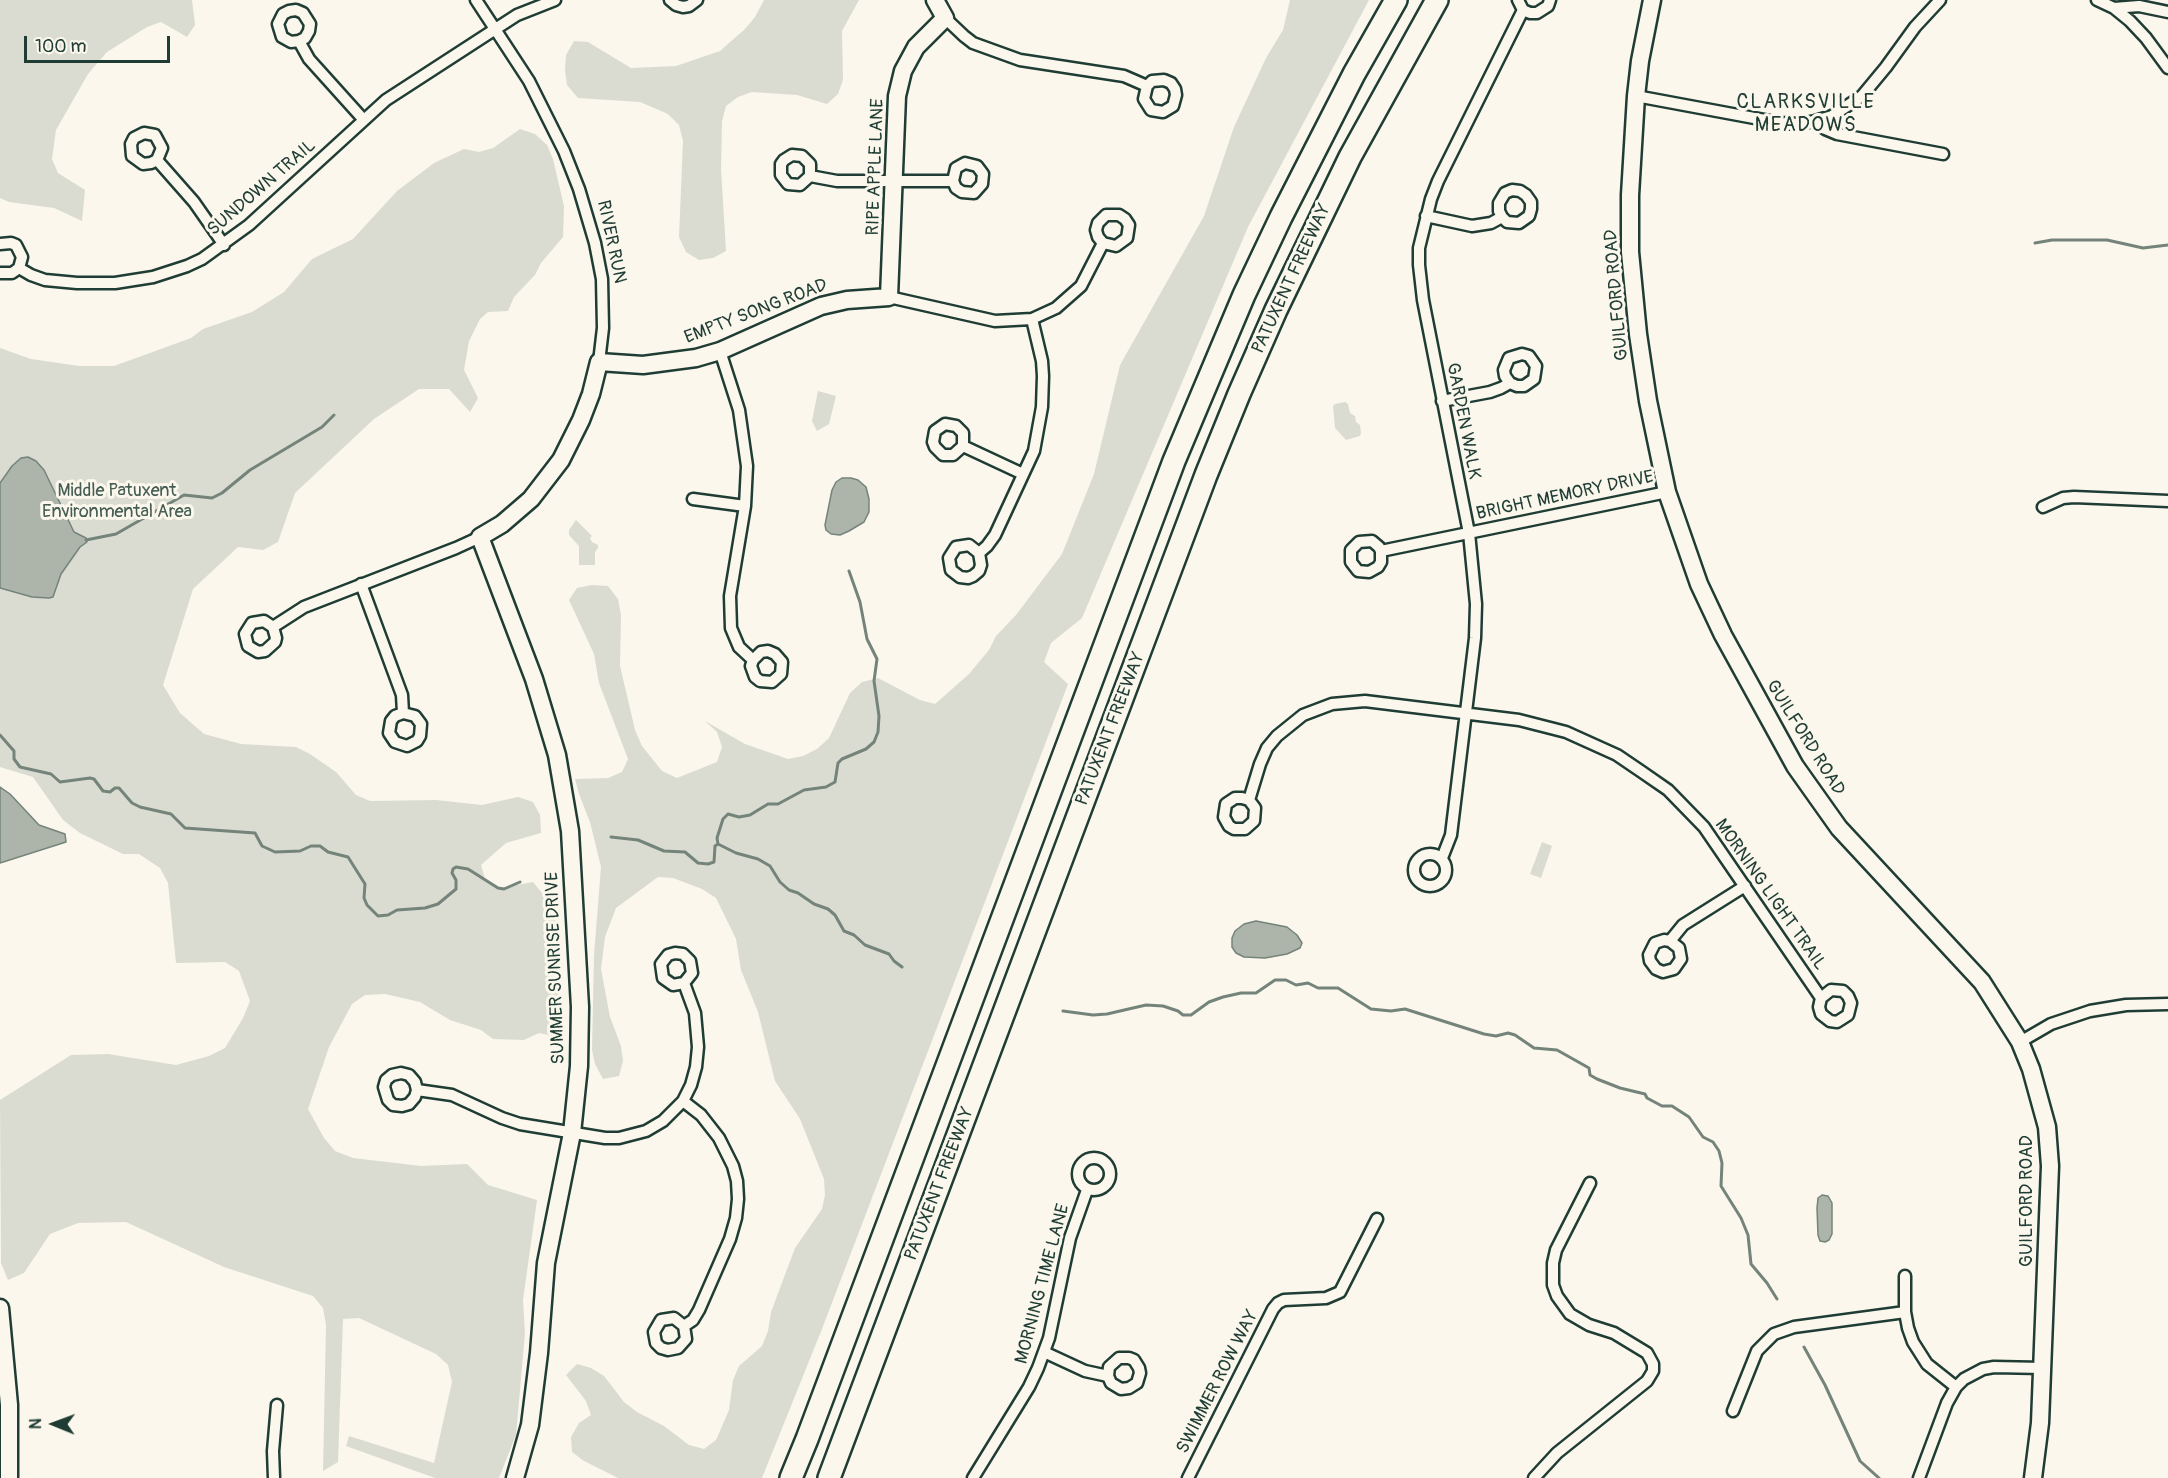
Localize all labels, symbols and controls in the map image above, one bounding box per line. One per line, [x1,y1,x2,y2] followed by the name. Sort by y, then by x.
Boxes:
[27,24,172,62] scale bar
[35,35,87,58] text: 100 m
[1737,91,1875,138] district label: CLARKSVILLE MEADOWS
[863,98,889,236] street label: RIPE APPLE LANE
[204,135,320,241] street label: SUNDOWN TRAIL
[592,198,630,286] street label: RIVER RUN
[1248,201,1336,357] street label: PATUXENT FREEWAY
[1600,228,1634,362] street label: GUILFORD ROAD
[681,275,831,349] street label: EMPTY SONG ROAD
[1441,361,1485,481] street label: GARDEN WALK
[1474,467,1656,525] street label: BRIGHT MEMORY DRIVE
[42,480,192,522] park label: Middle Patuxent Environmental Area
[1072,649,1150,809] street label: PATUXENT FREEWAY
[1761,676,1849,800] street label: GUILFORD ROAD
[1710,815,1830,975] street label: MORNING LIGHT TRAIL
[542,871,570,1065] street label: SUMMER SUNRISE DRIVE
[901,1104,979,1264] street label: PATUXENT FREEWAY
[2016,1135,2038,1267] street label: GUILFORD ROAD
[1011,1202,1075,1366] street label: MORNING TIME LANE
[1172,1307,1264,1457] street label: SWIMMER ROW WAY
[24,1394,84,1454] north arrow
[26,1418,46,1429] text: N

